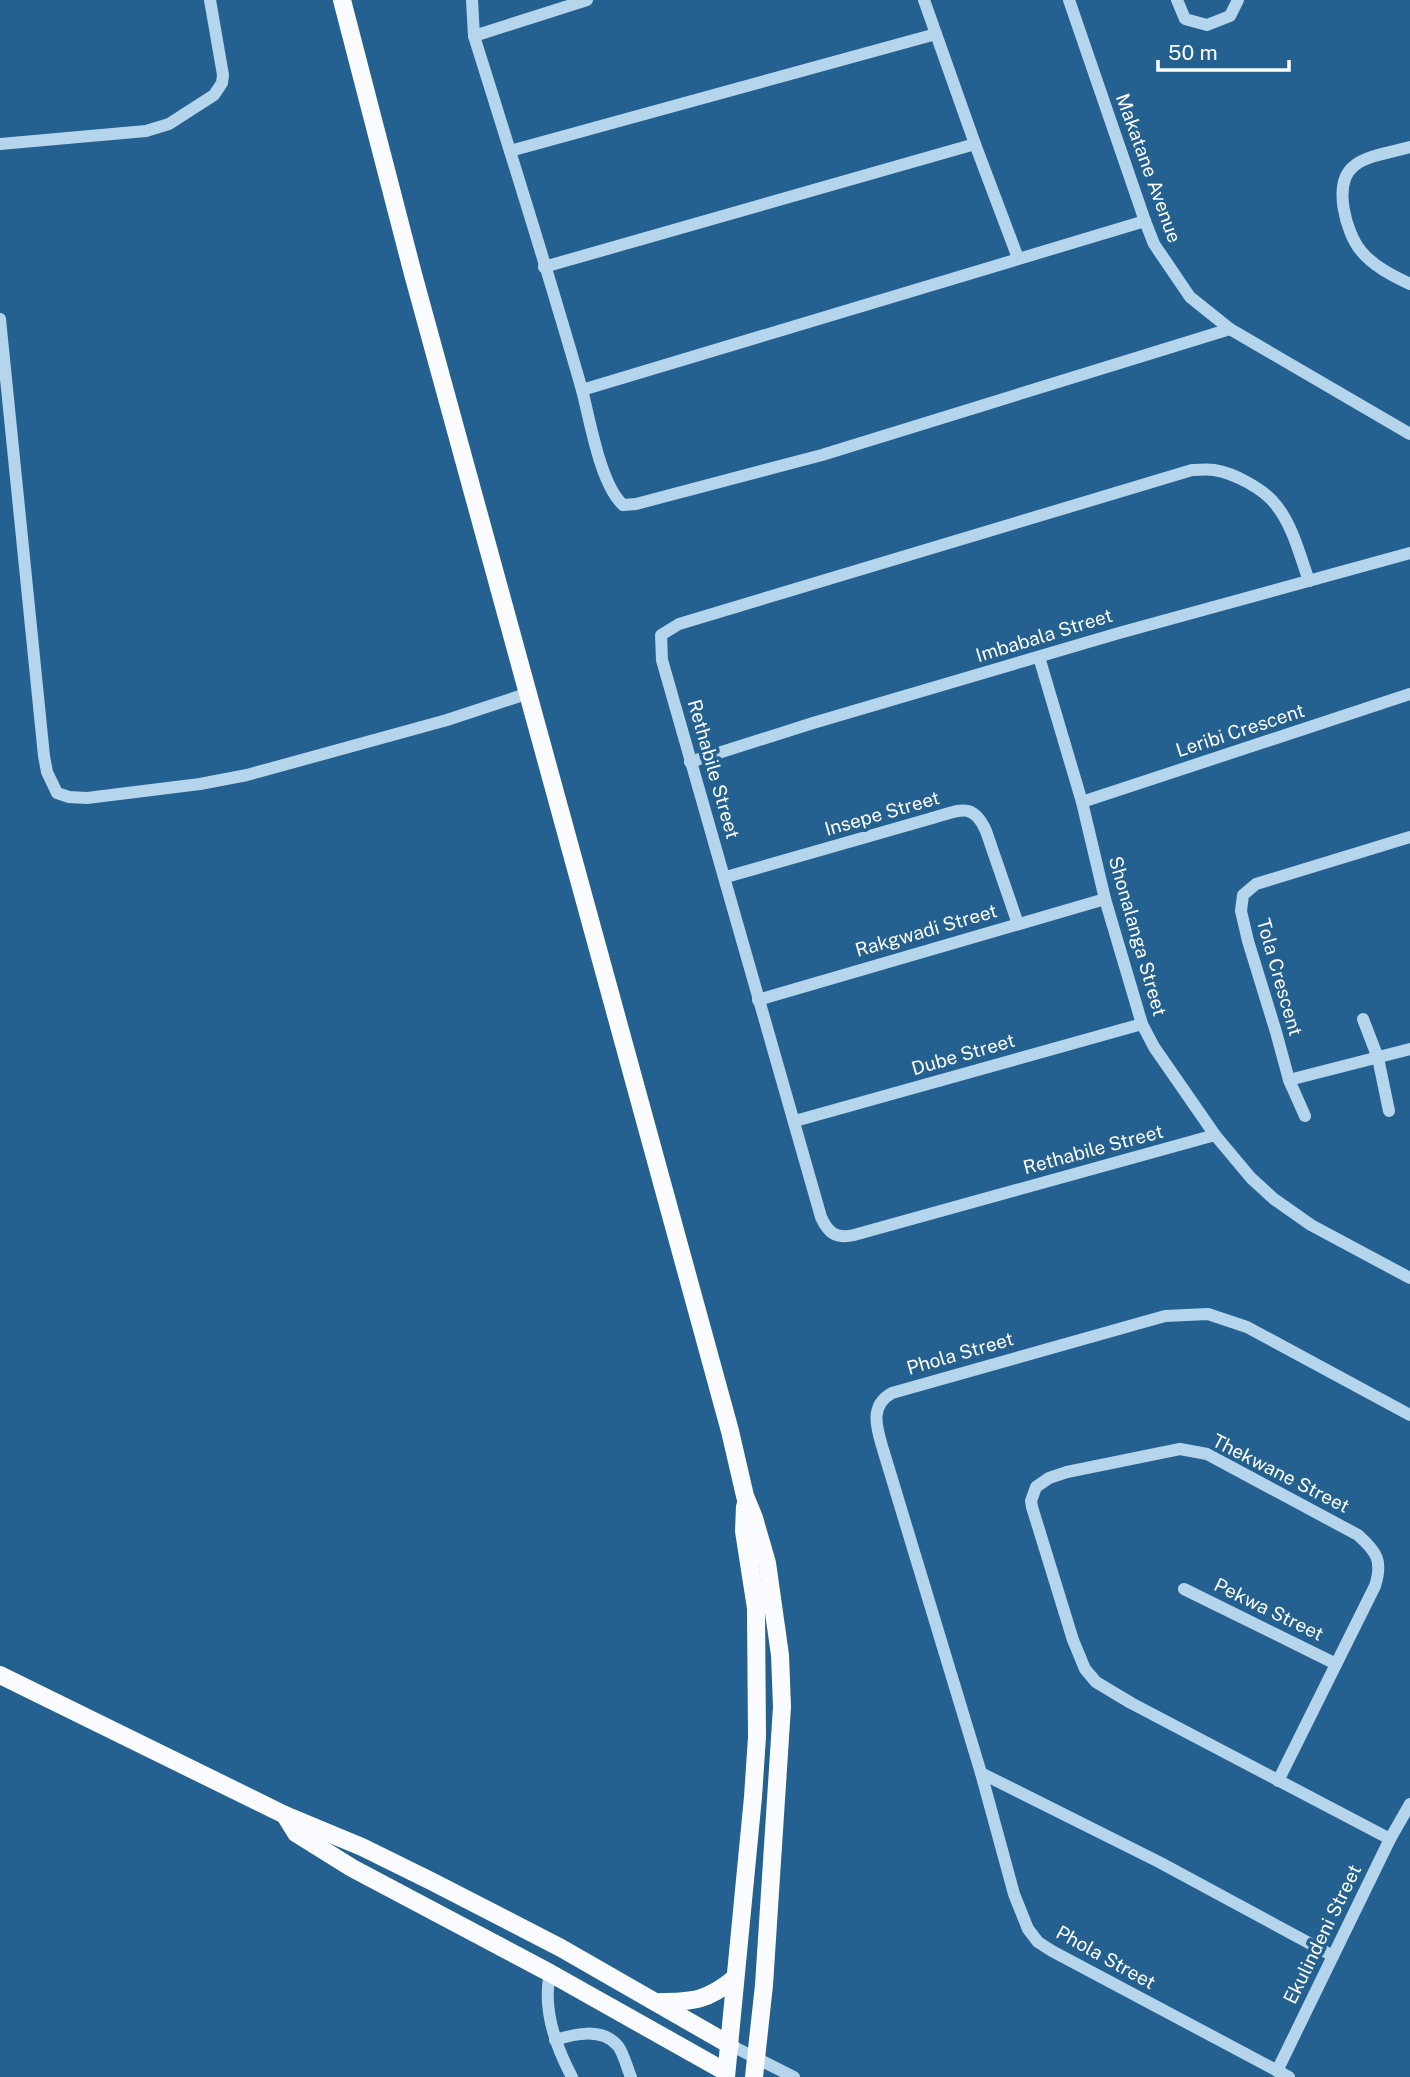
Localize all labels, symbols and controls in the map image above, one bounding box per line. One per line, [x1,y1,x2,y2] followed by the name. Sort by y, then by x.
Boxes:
[1158,28,1289,72] scale bar
[1168,40,1218,65] text: 50 m
[1112,90,1186,246] street label: Makatane Avenue
[973,604,1115,666] street label: Imbabala Street
[684,697,744,841] street label: Rethabile Street
[1173,699,1307,761] street label: Leribi Crescent
[822,786,942,840] street label: Insepe Street
[1105,854,1171,1018] street label: Shonalanga Street
[852,899,1000,961] street label: Rakgwadi Street
[1253,916,1307,1038] street label: Tola Crescent
[909,1029,1017,1079] street label: Dube Street
[1021,1120,1165,1178] street label: Rethabile Street
[904,1327,1016,1379] street label: Phola Street
[1209,1429,1353,1517] street label: Thekwane Street
[1211,1573,1327,1645] street label: Pekwa Street
[1279,1861,1365,2007] street label: Ekulindeni Street
[1053,1921,1159,1993] street label: Phola Street

